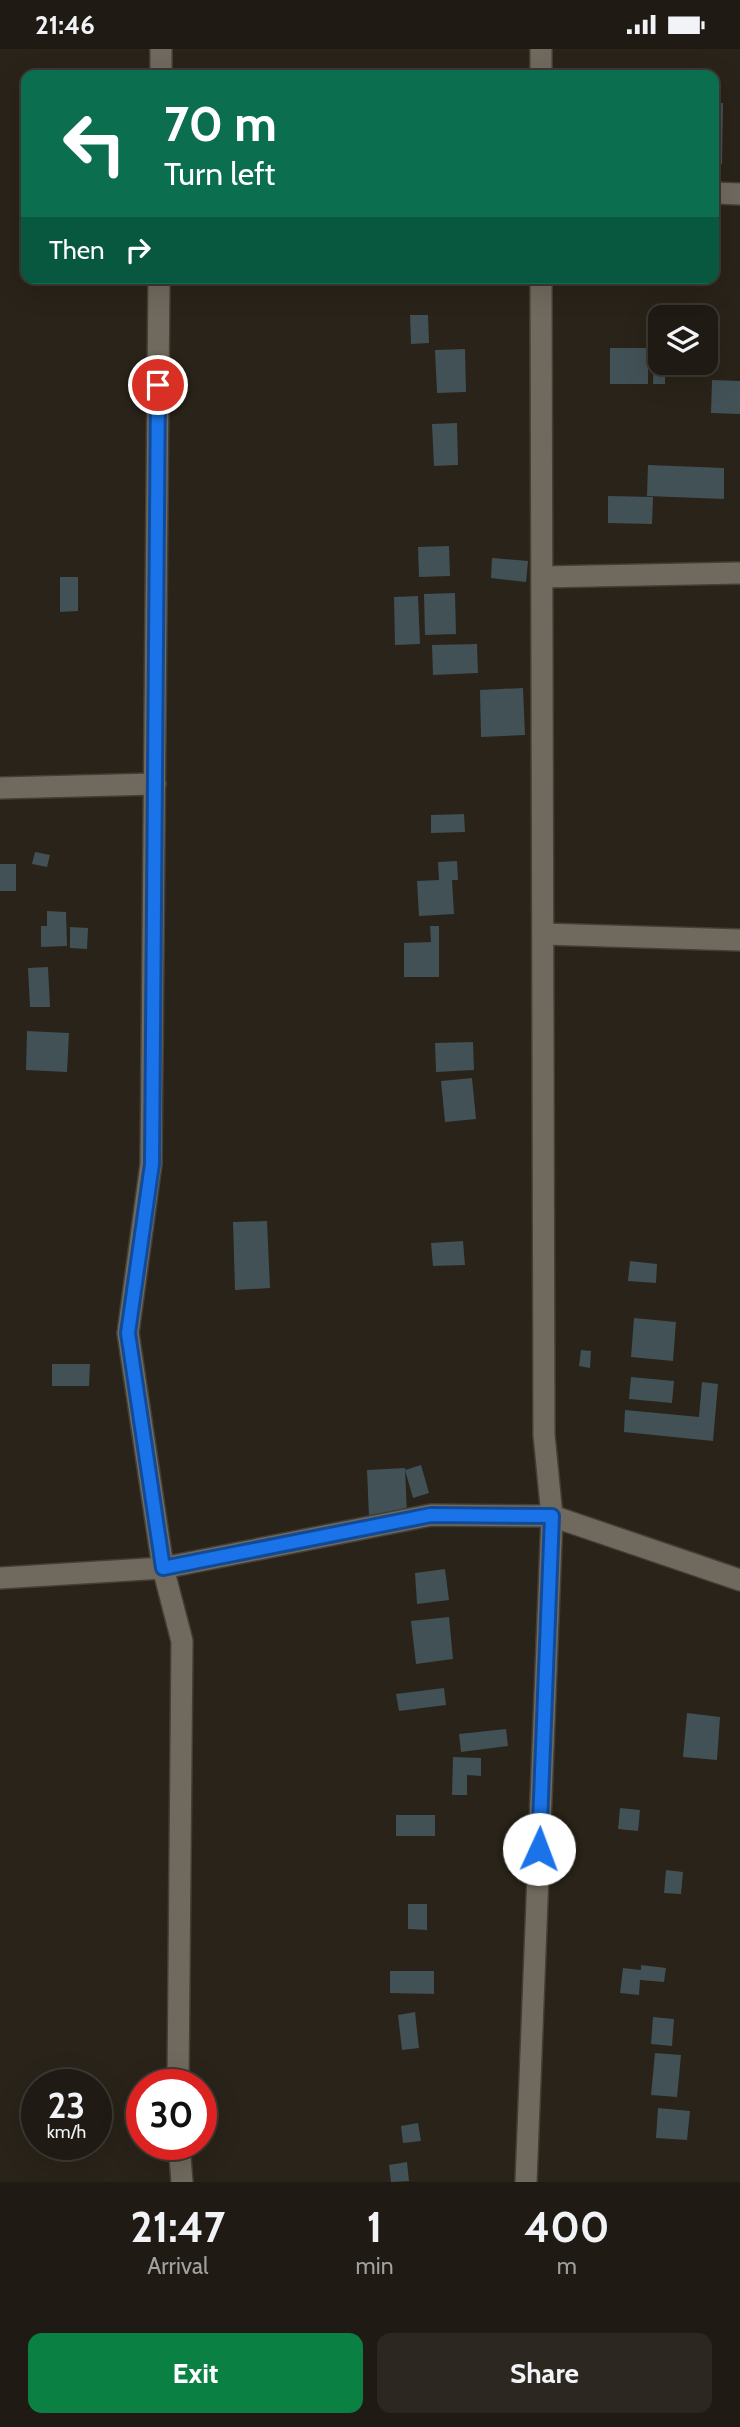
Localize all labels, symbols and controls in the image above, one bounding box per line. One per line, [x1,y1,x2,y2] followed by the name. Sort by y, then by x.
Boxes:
[35,9,95,41] text: 21:46
[164,94,277,153] text: 70 m
[49,98,140,189] icon: left
[164,154,275,193] text: Turn left
[119,231,157,269] icon: right
[49,234,105,266] text: Then
[648,305,718,375] map controls
[648,305,718,375] button: layers
[128,355,188,415] pin
[139,366,177,404] icon: arrive
[502,1812,576,1886] position arrow
[126,2069,217,2160] speed limit sign: 30
[48,2084,85,2127] text: 23
[47,2121,86,2143] text: km/h
[131,2201,225,2253] text: 21:47
[367,2201,382,2253] text: 1
[524,2201,609,2253] text: 400
[147,2252,208,2280] text: Arrival
[356,2252,394,2280] text: min
[557,2252,577,2280] text: m
[28,2333,363,2413] button: Exit
[377,2333,712,2413] button: Share

